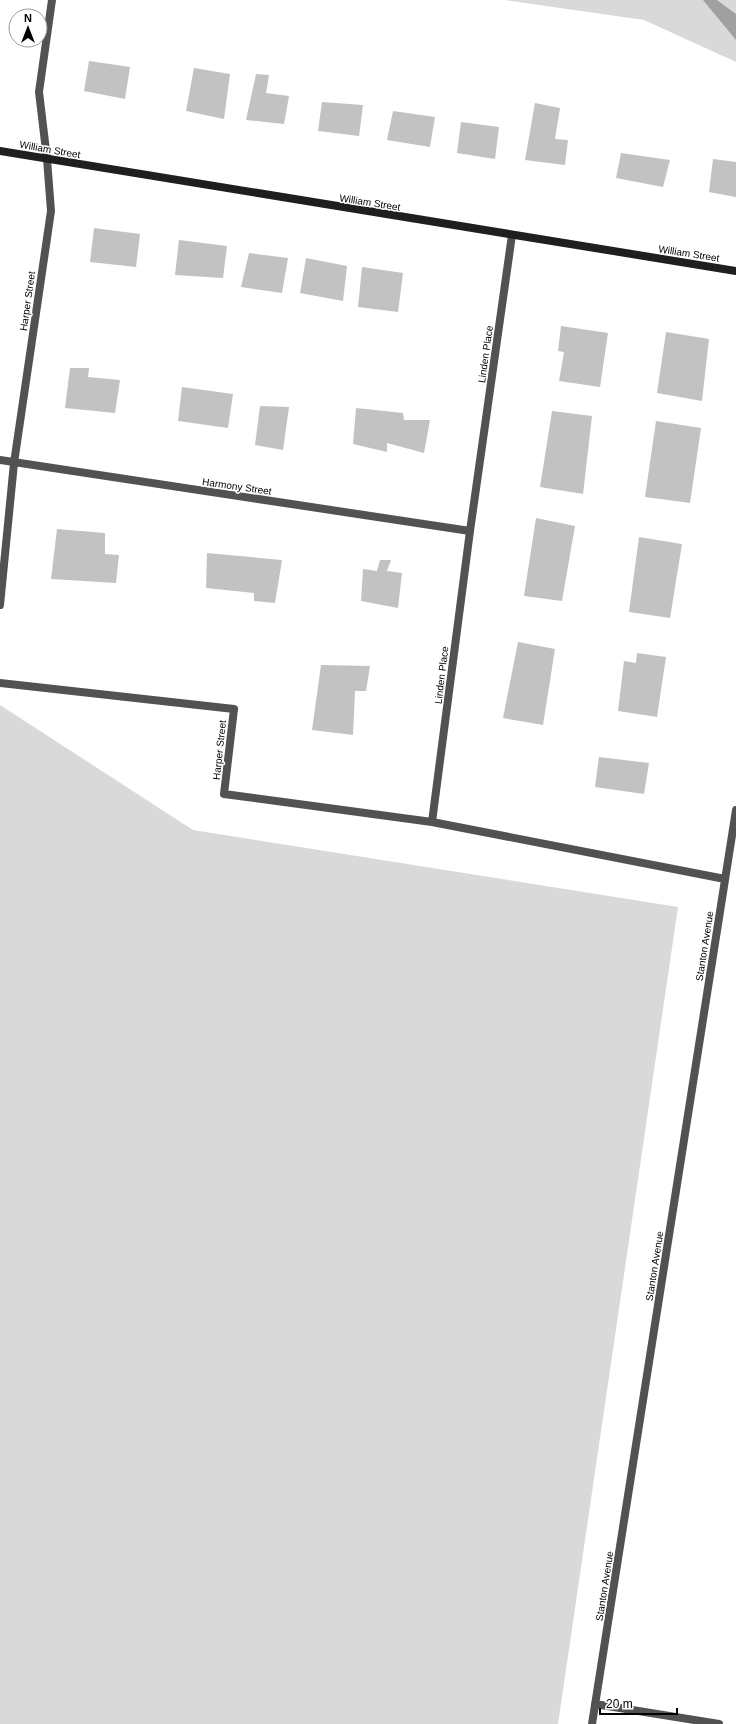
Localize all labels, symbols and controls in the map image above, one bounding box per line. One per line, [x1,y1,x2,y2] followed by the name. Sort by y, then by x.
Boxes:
[8,8,48,48] north arrow
[24,12,32,24] text: N
[19,139,81,160] street label: William Street
[339,192,401,213] street label: William Street
[658,243,720,264] street label: William Street
[18,270,37,332] street label: Harper Street
[476,324,495,383] street label: Linden Place
[201,476,273,497] street label: Harmony Street
[433,645,451,704] street label: Linden Place
[211,719,228,780] street label: Harper Street
[694,910,716,982] street label: Stanton Avenue
[644,1230,666,1302] street label: Stanton Avenue
[594,1550,616,1622] street label: Stanton Avenue
[600,1690,677,1716] scale bar
[606,1697,633,1711] text: 20 m

